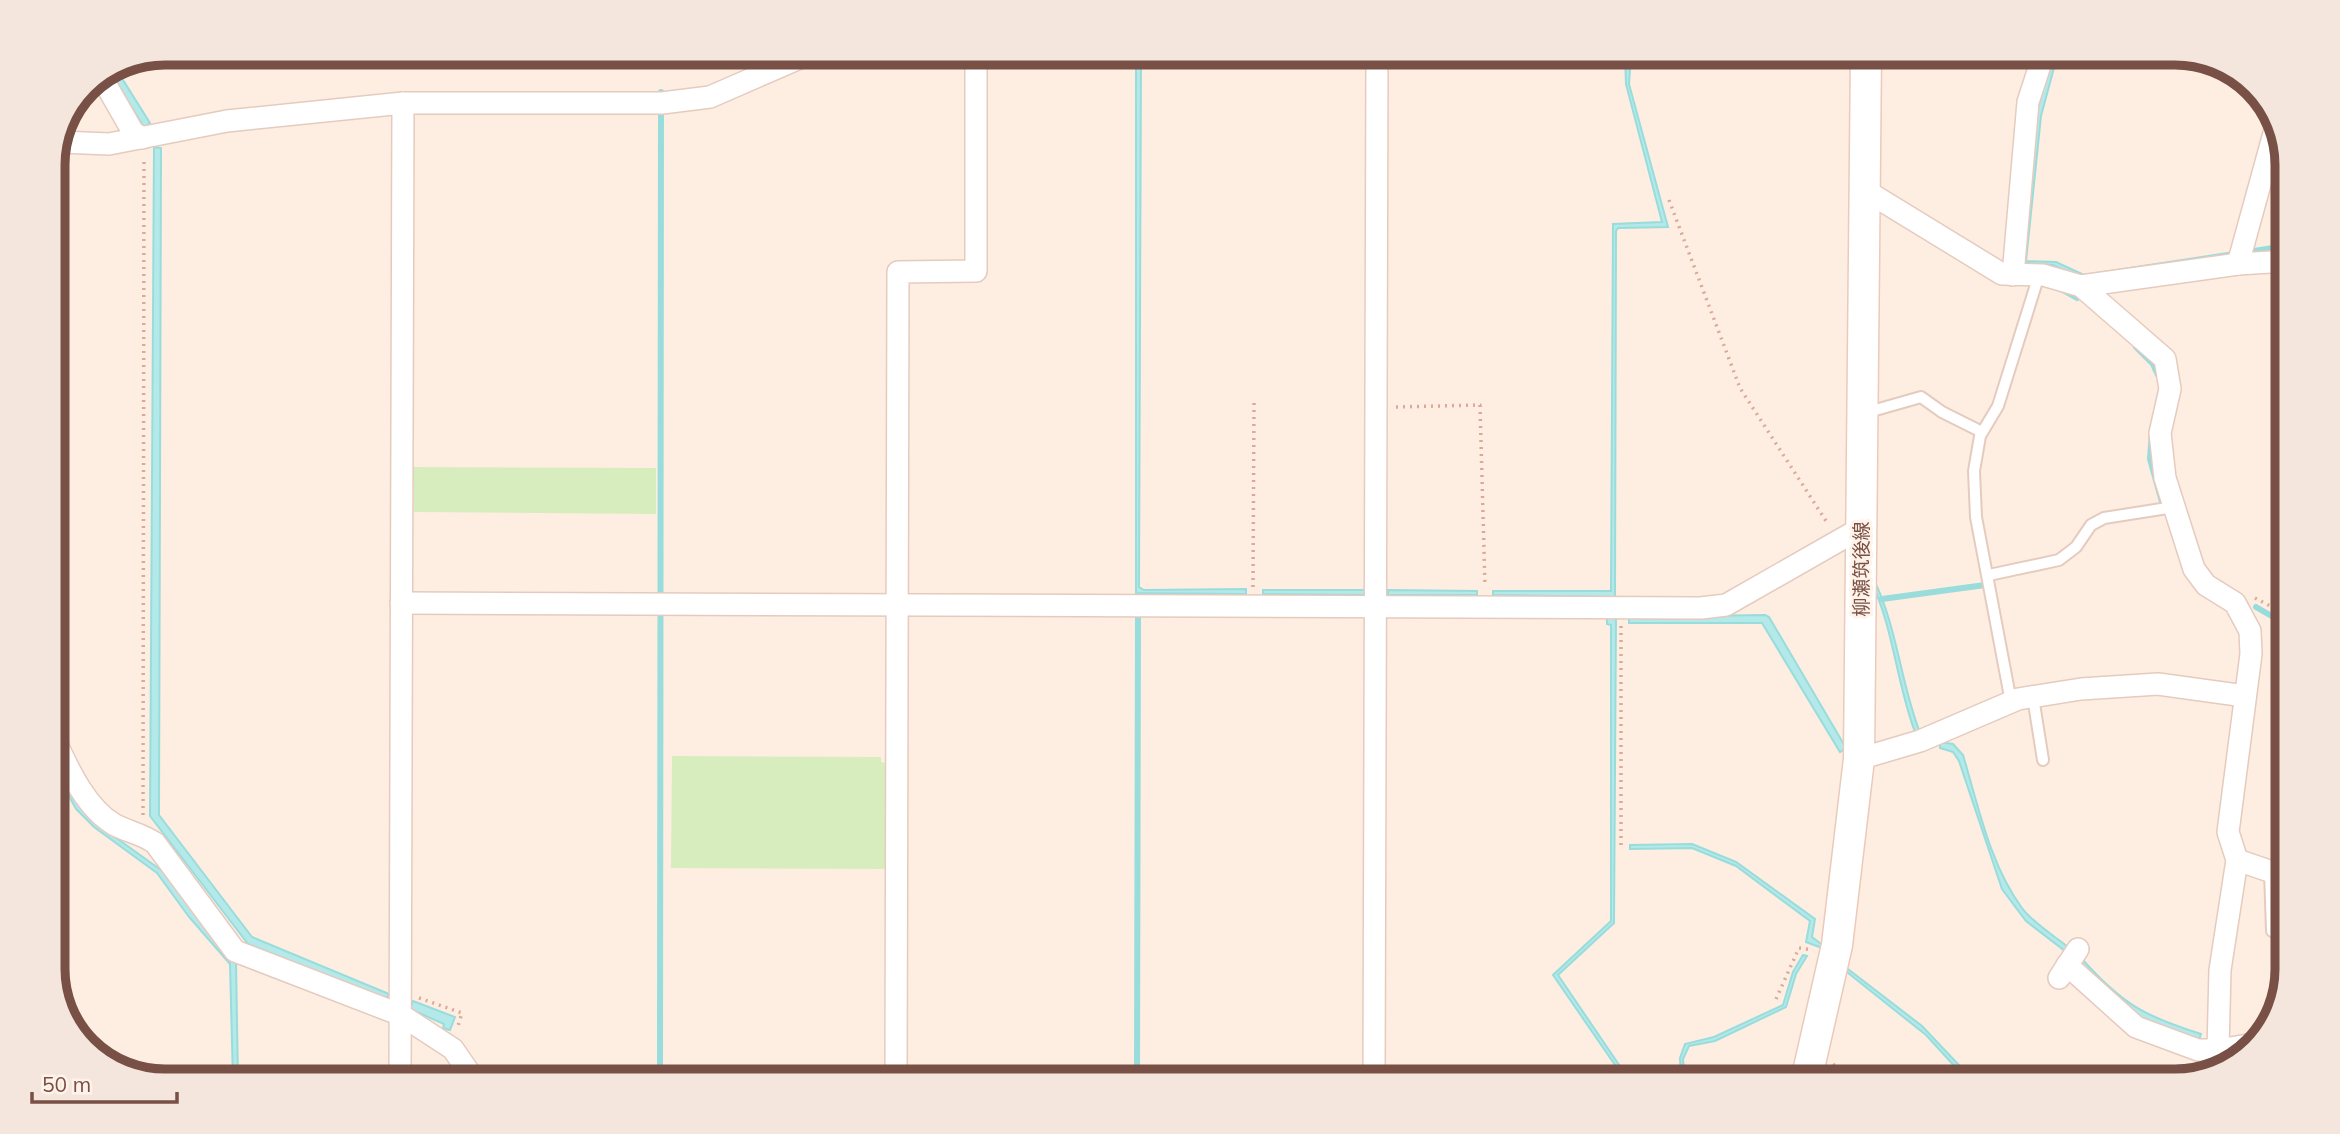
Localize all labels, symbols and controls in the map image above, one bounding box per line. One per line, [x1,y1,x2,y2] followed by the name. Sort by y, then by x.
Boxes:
[1849,521,1873,617] street label: 柳瀬筑後線
[32,1060,177,1104] scale bar
[42,1071,91,1097] text: 50 m

